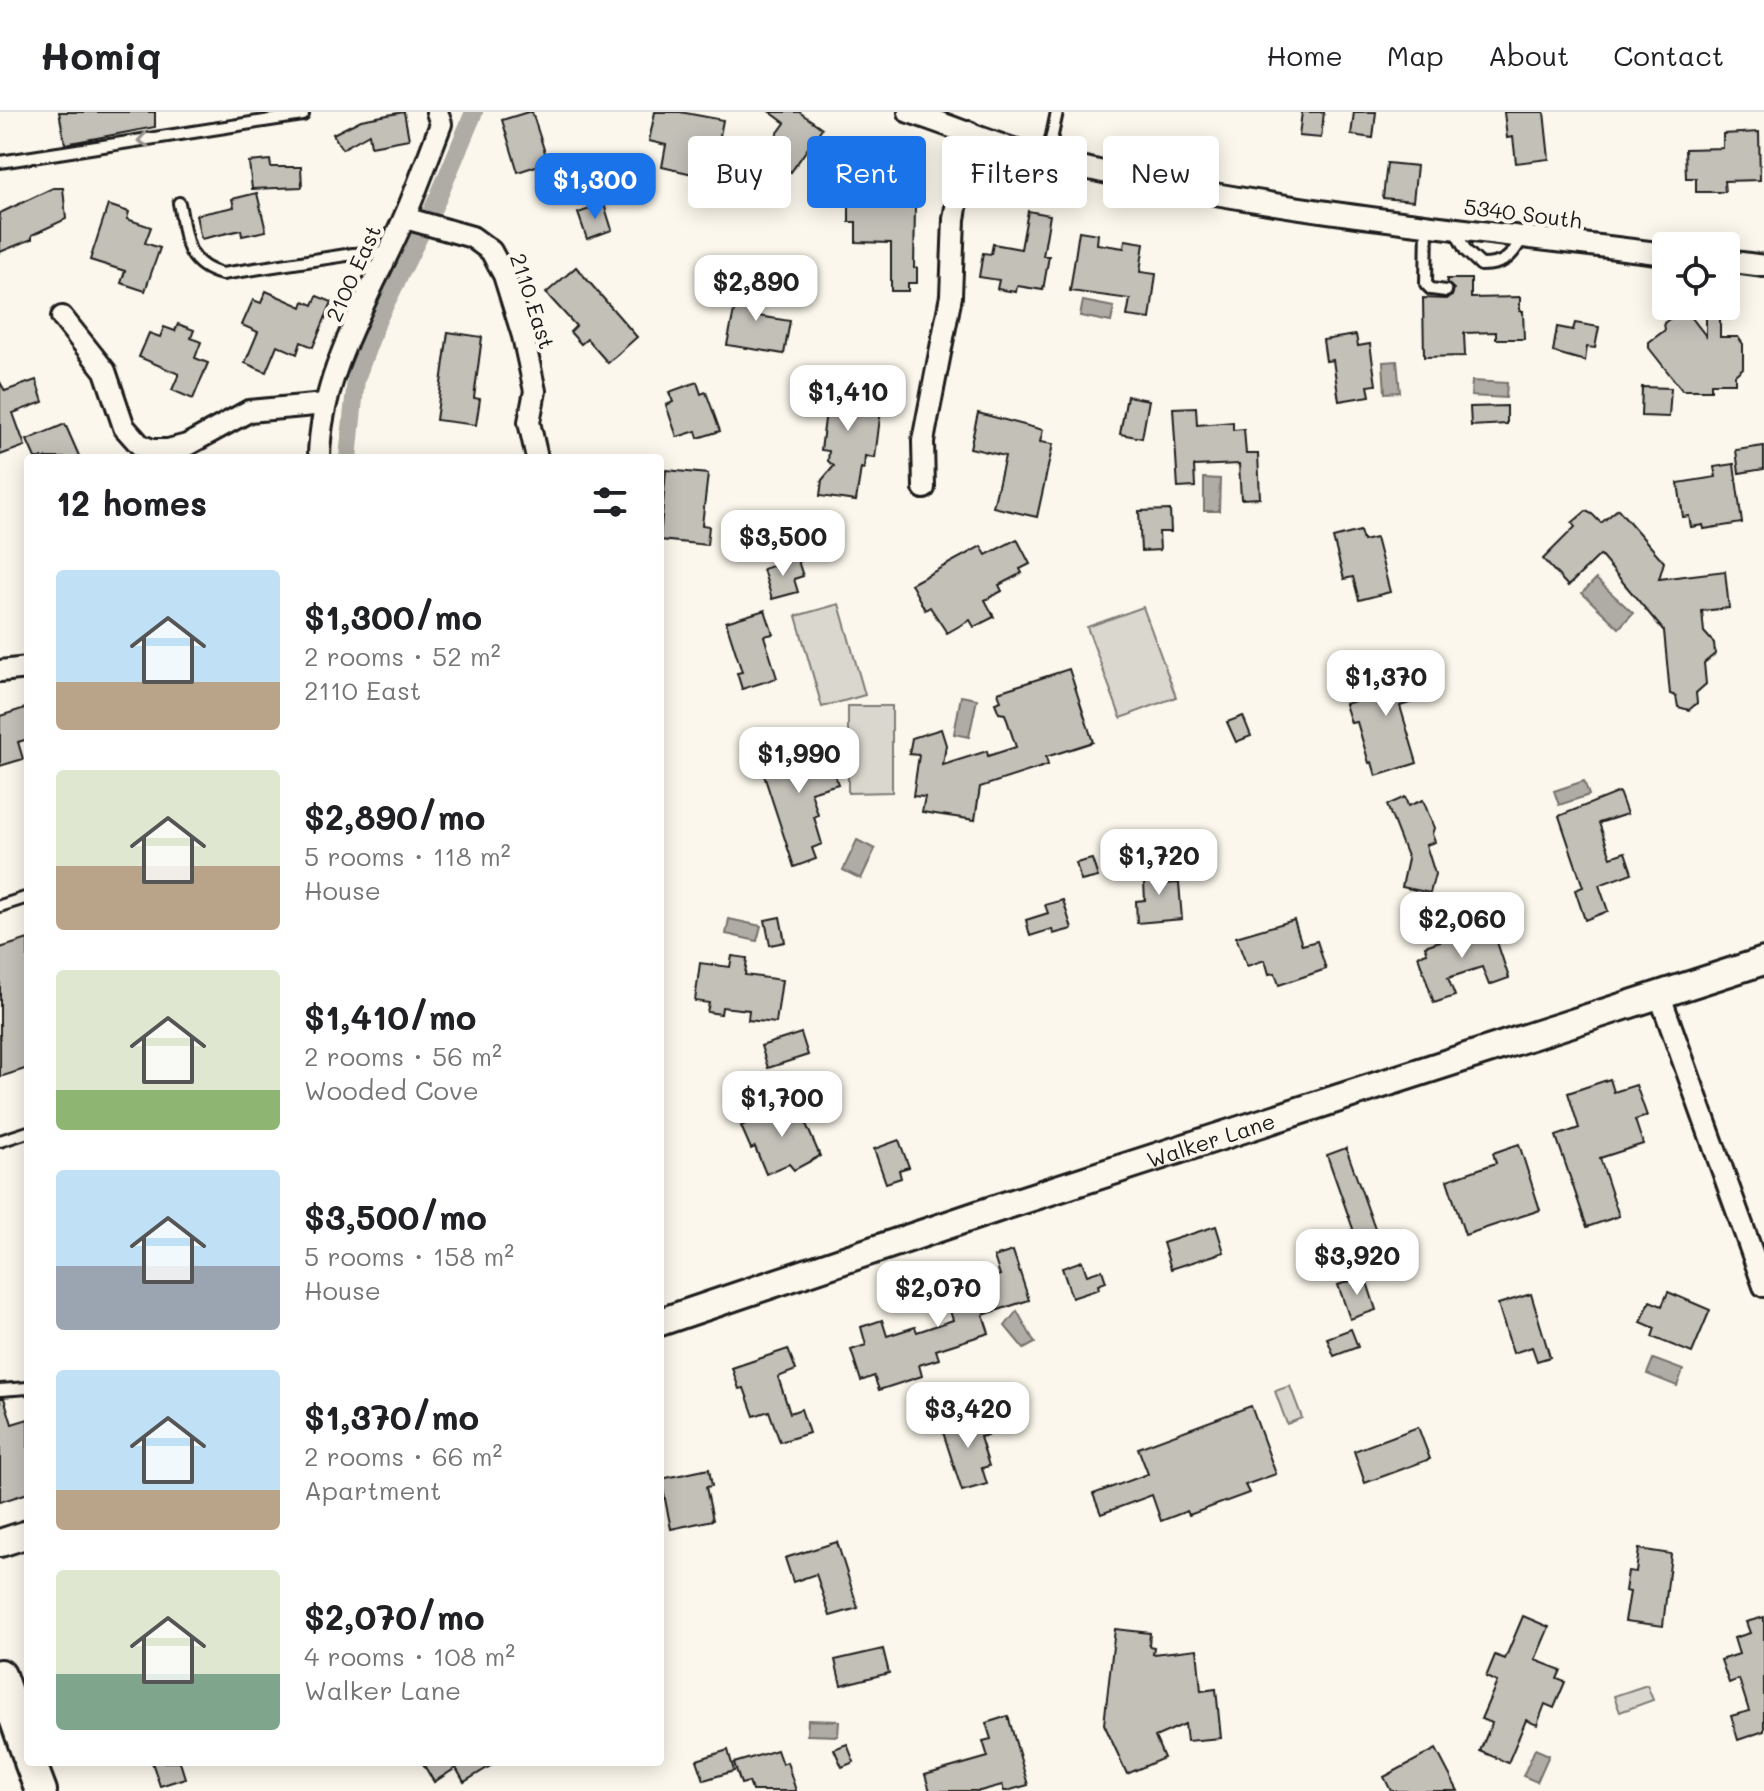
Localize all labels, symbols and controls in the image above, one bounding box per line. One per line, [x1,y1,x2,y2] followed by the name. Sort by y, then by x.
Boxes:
[40,30,161,80] text: Homiq
[1267,37,1343,73] text: Home
[1387,37,1444,73] text: Map
[1488,37,1569,73] text: About
[1613,37,1724,73] text: Contact
[136,131,149,148] one-way arrow
[688,136,791,208] chip: Buy
[807,136,926,208] chip: Rent
[942,136,1087,208] chip: Filters
[1103,136,1219,208] chip: New
[530,153,660,221] pin: $1,300
[553,162,637,196] text: $1,300
[1462,191,1584,235] street label: 5340 South
[319,220,387,326] street label: 2100 East
[1652,232,1740,320] map controls
[1652,232,1740,320] button: locate
[504,249,562,353] street label: 2110 East
[691,255,821,323] pin: $2,890
[712,264,800,298] text: $2,890
[783,365,913,433] pin: $1,410
[808,374,888,408] text: $1,410
[56,480,207,525] text: 12 homes
[588,480,632,524] icon: filters
[718,510,848,578] pin: $3,500
[739,519,827,553] text: $3,500
[304,594,482,639] text: $1,300/mo
[120,602,216,698] icon: home
[304,639,501,673] text: 2 rooms · 52 m²
[1321,650,1451,718] pin: $1,370
[1345,659,1427,693] text: $1,370
[304,673,421,707] text: 2110 East
[734,727,864,795] pin: $1,990
[757,736,841,770] text: $1,990
[304,794,485,839] text: $2,890/mo
[120,802,216,898] icon: home
[1094,829,1224,897] pin: $1,720
[1118,838,1200,872] text: $1,720
[304,839,511,873] text: 5 rooms · 118 m²
[304,873,381,907] text: House
[1397,892,1527,960] pin: $2,060
[1418,901,1506,935] text: $2,060
[304,994,476,1039] text: $1,410/mo
[120,1002,216,1098] icon: home
[304,1039,502,1073] text: 2 rooms · 56 m²
[717,1071,847,1139] pin: $1,700
[304,1073,479,1107] text: Wooded Cove
[740,1080,824,1114] text: $1,700
[1143,1105,1278,1174] street label: Walker Lane
[304,1194,487,1239] text: $3,500/mo
[120,1202,216,1298] icon: home
[1292,1229,1422,1297] pin: $3,920
[1314,1238,1400,1272] text: $3,920
[304,1239,514,1273] text: 5 rooms · 158 m²
[873,1261,1003,1329] pin: $2,070
[895,1270,981,1304] text: $2,070
[304,1273,381,1307] text: House
[903,1382,1033,1450] pin: $3,420
[924,1391,1012,1425] text: $3,420
[304,1394,479,1439] text: $1,370/mo
[120,1402,216,1498] icon: home
[304,1439,502,1473] text: 2 rooms · 66 m²
[304,1473,441,1507] text: Apartment
[304,1594,485,1639] text: $2,070/mo
[120,1602,216,1698] icon: home
[304,1639,515,1673] text: 4 rooms · 108 m²
[304,1673,461,1707] text: Walker Lane

